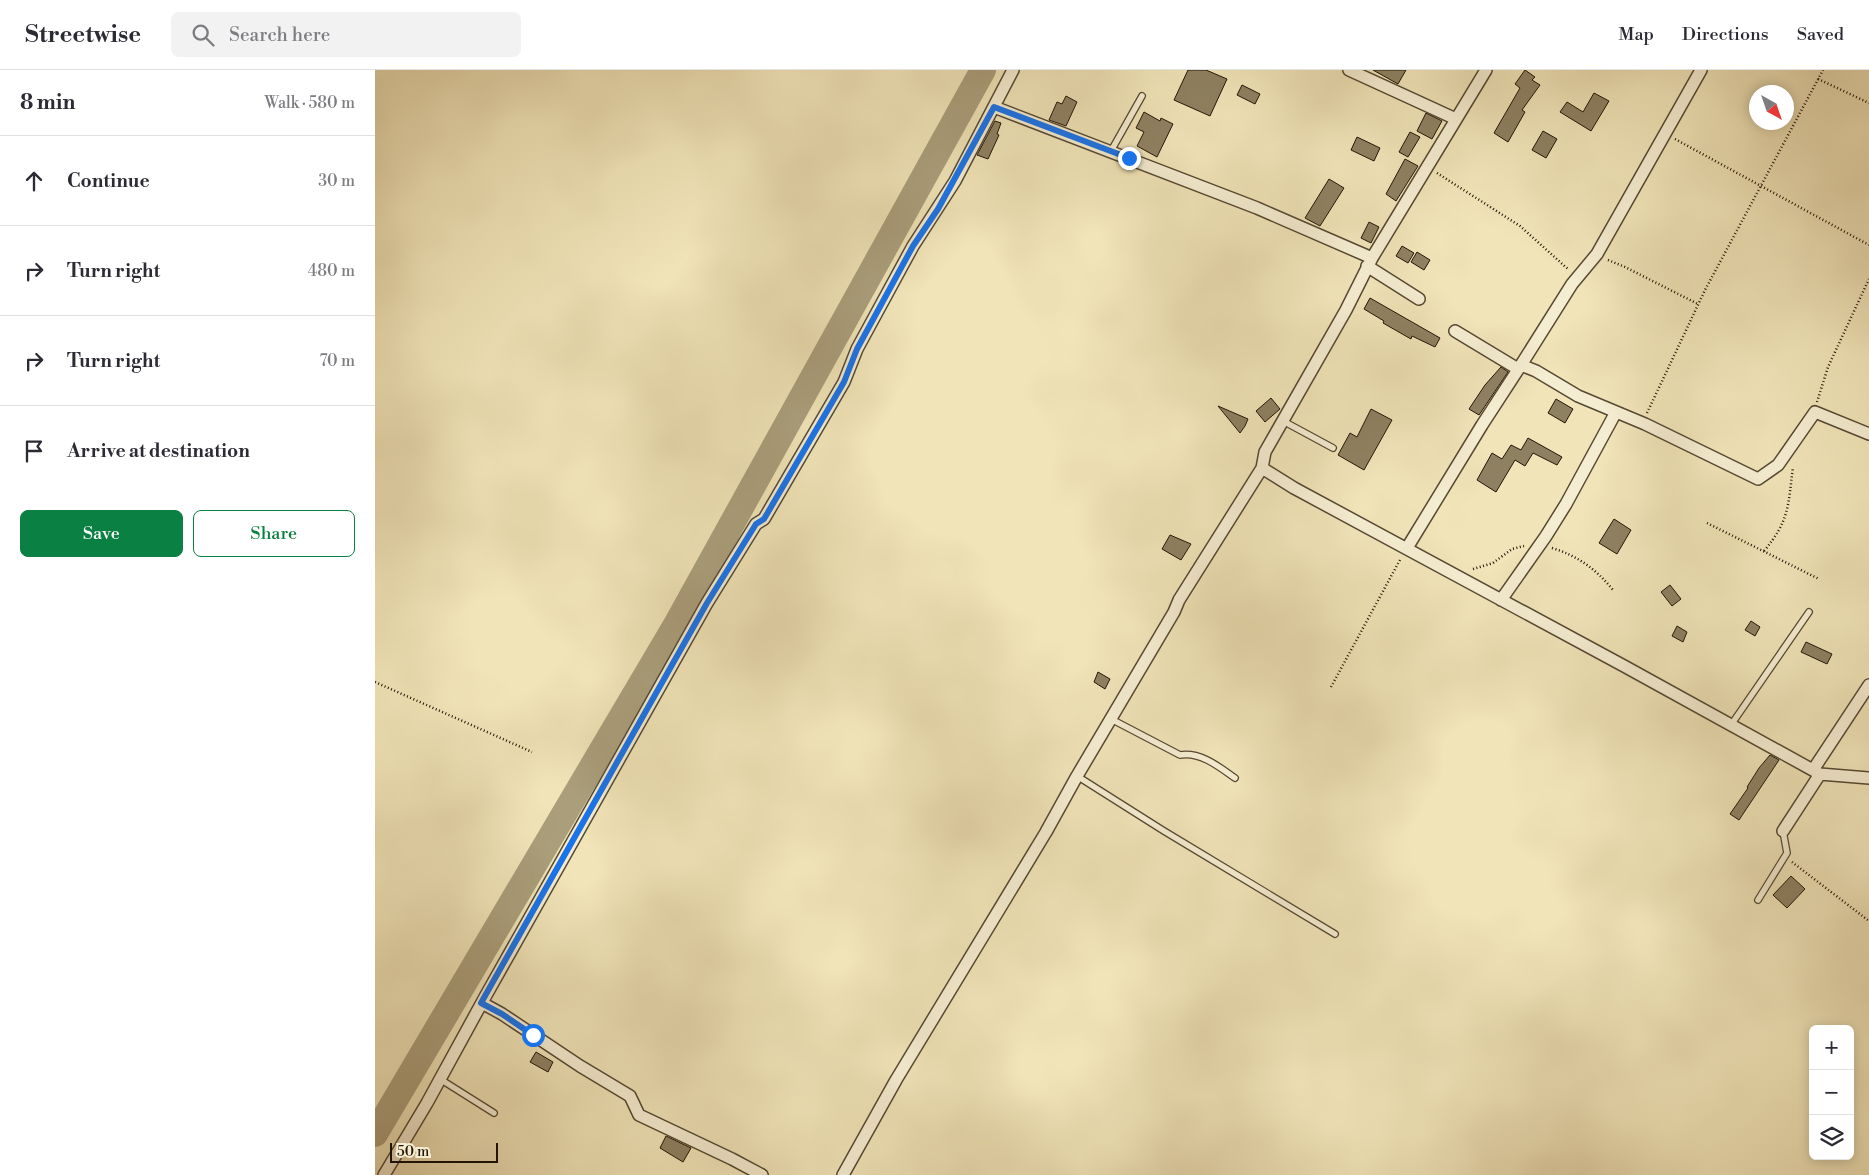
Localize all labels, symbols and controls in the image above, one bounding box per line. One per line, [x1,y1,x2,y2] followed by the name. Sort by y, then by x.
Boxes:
[171,12,521,57] search box
[25,20,141,50] text: Streetwise
[189,21,217,49] icon: search
[229,23,330,47] text: Search here
[1618,23,1654,46] text: Map
[1682,23,1769,46] text: Directions
[1797,23,1844,46] text: Saved
[1749,85,1794,130] north arrow
[20,90,75,116] text: 8 min
[265,93,355,113] text: Walk · 580 m
[1118,147,1141,170] route end
[20,167,48,195] icon: ahead
[67,169,150,193] text: Continue
[318,171,355,191] text: 30 m
[20,257,48,285] icon: right
[67,259,160,283] text: Turn right
[308,261,355,281] text: 480 m
[20,347,48,375] icon: right
[67,349,160,373] text: Turn right
[319,351,355,371] text: 70 m
[20,437,48,465] icon: arrive
[67,439,250,463] text: Arrive at destination
[20,510,183,557] button: Save
[193,510,355,557] button: Share
[522,1024,545,1047] route start
[1809,1025,1854,1160] map controls
[1809,1025,1854,1070] button: +
[1809,1070,1854,1115] button: −
[1809,1115,1854,1160] button: layers
[390,1140,497,1163] scale bar
[397,1143,429,1161] text: 50 m

